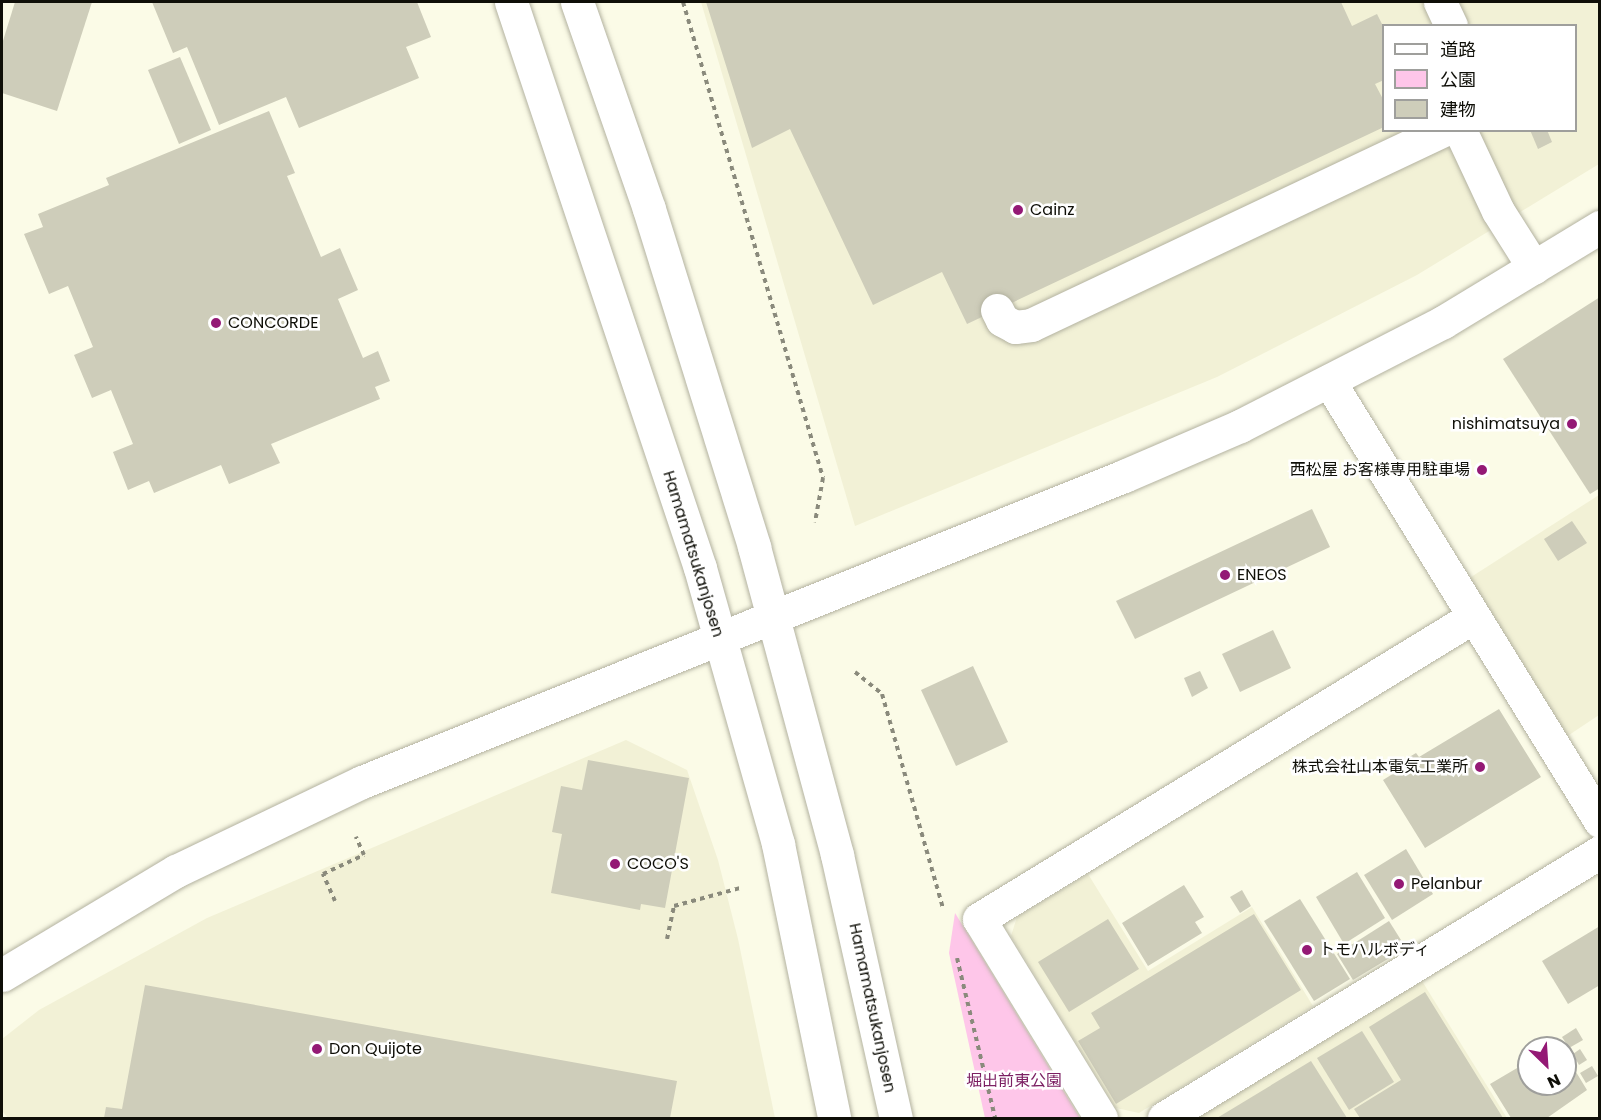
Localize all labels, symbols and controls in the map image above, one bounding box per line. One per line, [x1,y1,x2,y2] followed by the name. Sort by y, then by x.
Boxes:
[1382,24,1577,132] legend
[1440,37,1476,62] text: 道路
[1440,67,1476,92] text: 公園
[1440,97,1476,122] text: 建物
[1030,200,1075,220] place label: Cainz
[1011,203,1025,217] marker: Cainz
[228,313,318,333] place label: CONCORDE
[209,316,223,330] marker: CONCORDE
[1452,414,1560,434] place label: nishimatsuya
[1565,417,1579,431] marker: nishimatsuya
[1290,460,1470,480] place label: 西松屋 お客様専用駐車場
[1475,463,1489,477] marker: 西松屋 お客様専用駐車場
[659,469,727,639] street label: Hamamatsukanjosen
[1237,565,1287,585] place label: ENEOS
[1218,568,1232,582] marker: ENEOS
[1292,757,1468,777] place label: 株式会社山本電気工業所
[1473,760,1487,774] marker: 株式会社山本電気工業所
[627,854,689,874] place label: COCO'S
[608,857,622,871] marker: COCO'S
[1411,874,1482,894] place label: Pelanbur
[1392,877,1406,891] marker: Pelanbur
[845,921,899,1095] street label: Hamamatsukanjosen
[1319,940,1431,960] place label: トモハルボディ
[1300,943,1314,957] marker: トモハルボディ
[1517,1036,1577,1096] north arrow
[329,1039,422,1059] place label: Don Quijote
[310,1042,324,1056] marker: Don Quijote
[1544,1068,1564,1094] text: N
[966,1071,1062,1091] park label: 堀出前東公園

